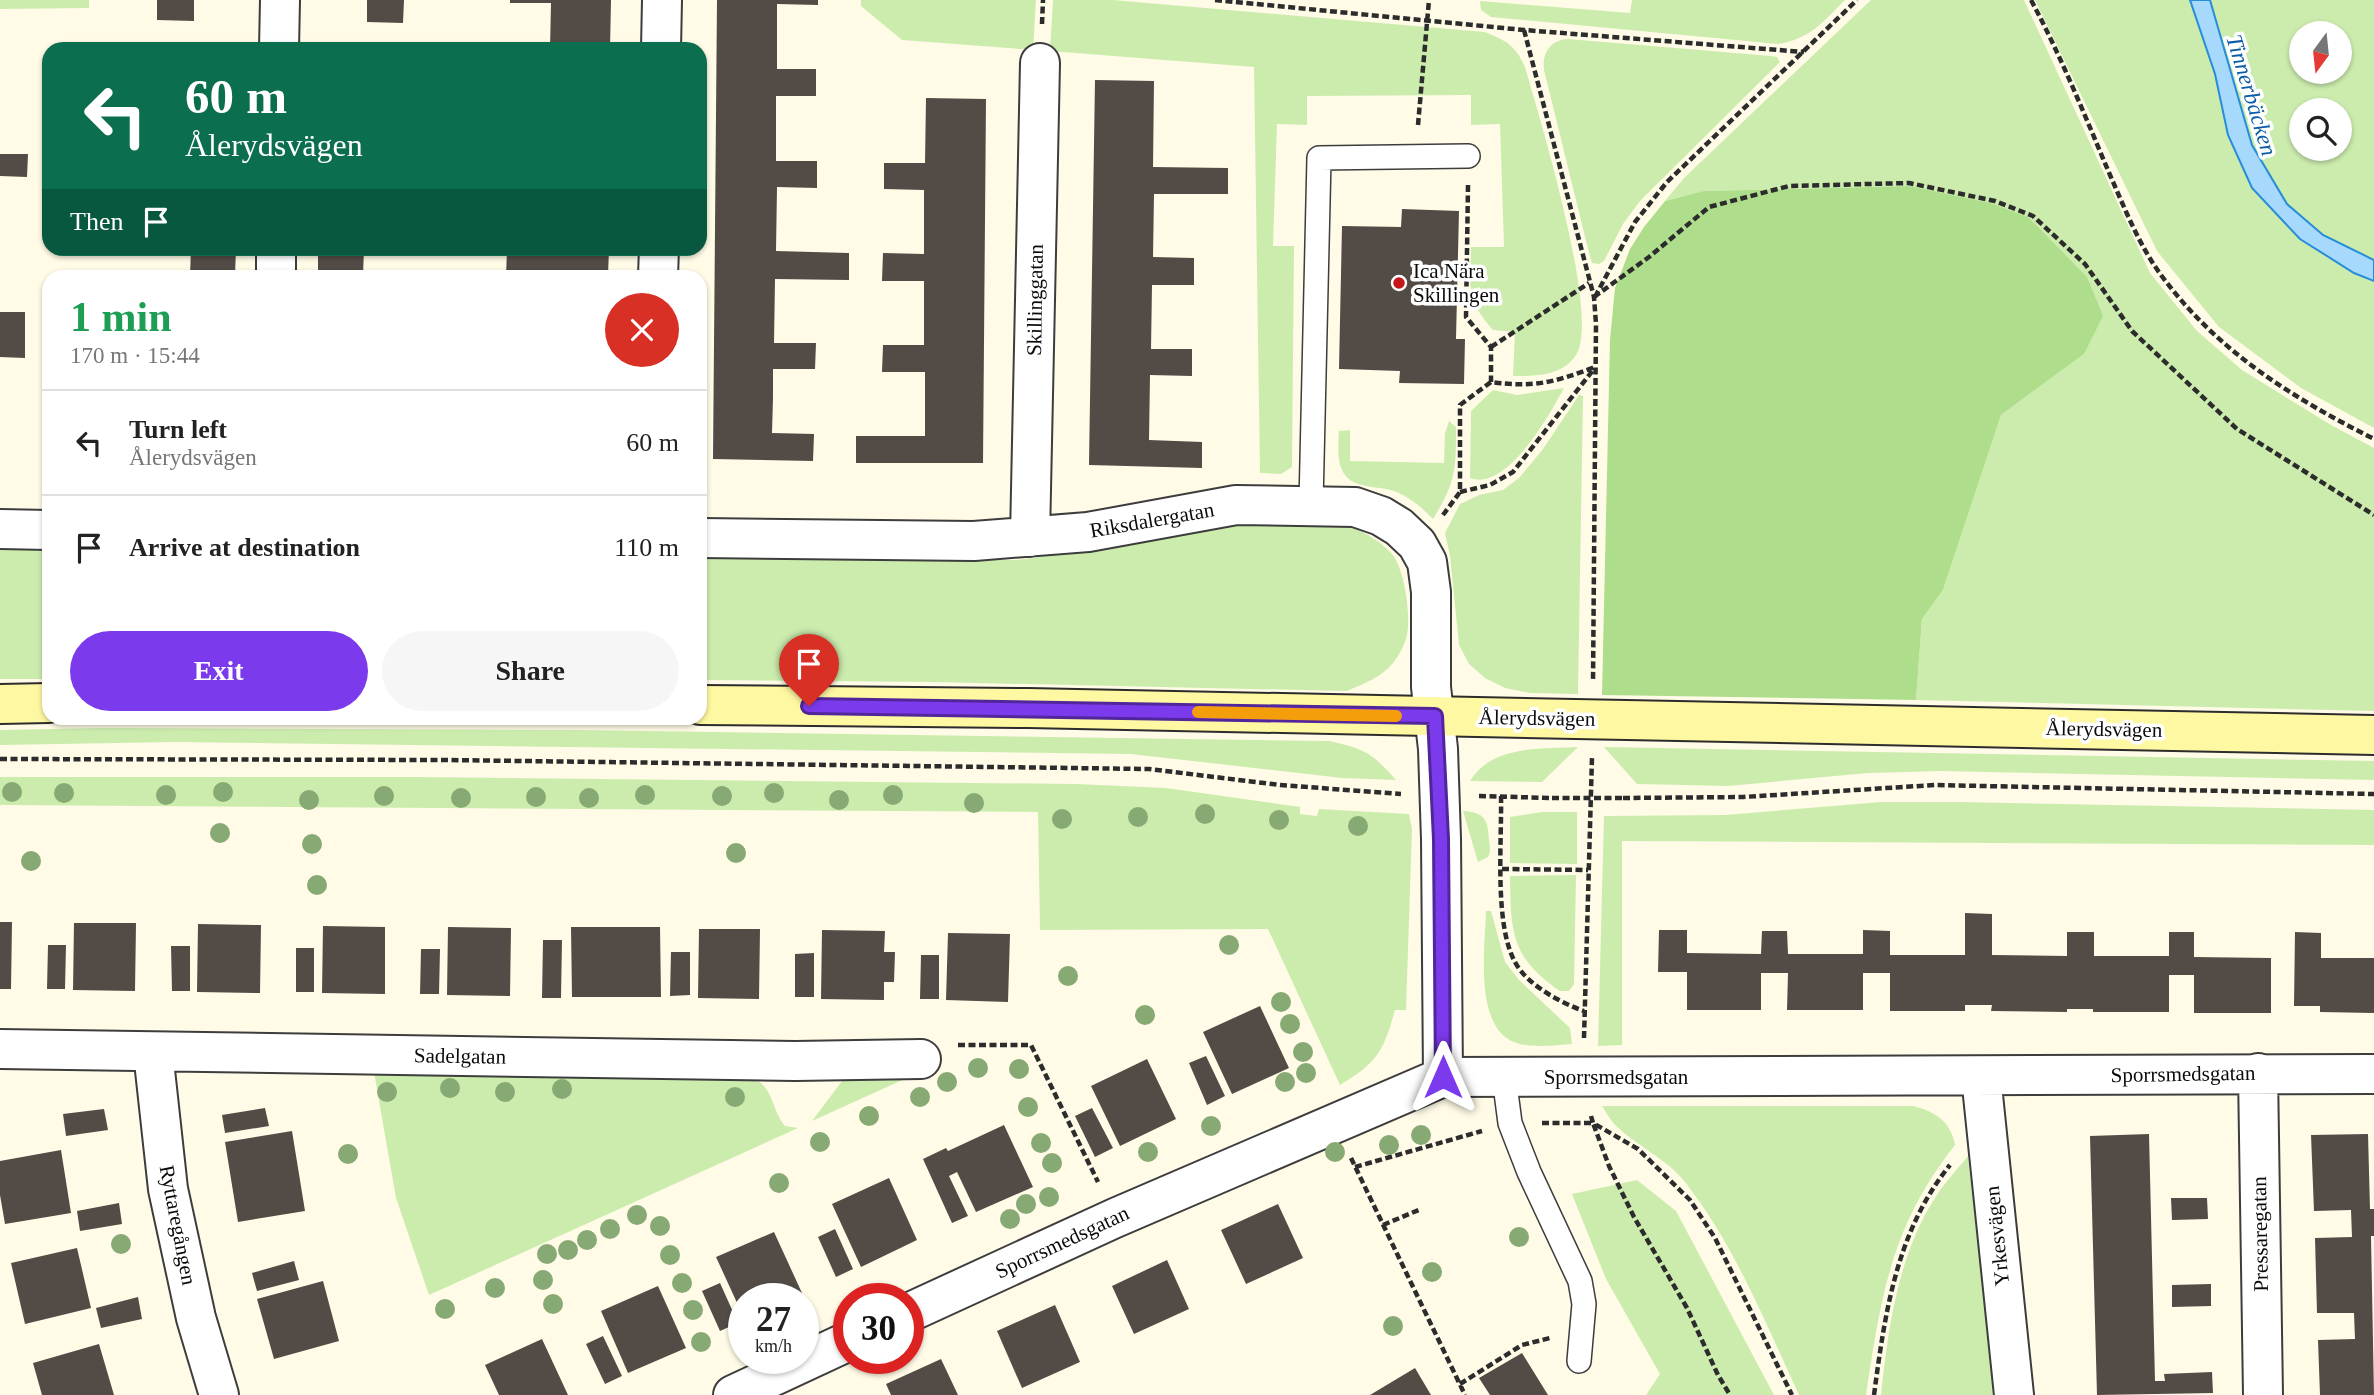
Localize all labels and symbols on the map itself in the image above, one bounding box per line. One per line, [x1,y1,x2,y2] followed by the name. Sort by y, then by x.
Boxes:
[2289,21,2352,84] north arrow
[2221,32,2282,159] water label: Tinnerbäcken
[1022,243,1048,356] street label: Skillinggatan
[1413,259,1500,307] place label: Ica Nära Skillingen
[1391,275,1407,291] marker: Ica Nära Skillingen
[1088,497,1216,543] street label: Riksdalergatan
[779,634,839,706] pin
[1478,705,1596,731] street label: Ålerydsvägen
[2045,716,2163,742] street label: Ålerydsvägen
[1406,1040,1480,1114] position arrow
[414,1043,507,1069] street label: Sadelgatan
[2110,1061,2256,1087] street label: Sporrsmedsgatan
[1544,1065,1689,1089] street label: Sporrsmedsgatan
[155,1163,201,1287] street label: Ryttaregången
[2247,1176,2273,1292] street label: Pressaregatan
[1980,1184,2014,1287] street label: Yrkesvägen
[991,1200,1133,1283] street label: Sporrsmedsgatan
[833,1283,924,1374] speed limit sign: 30

